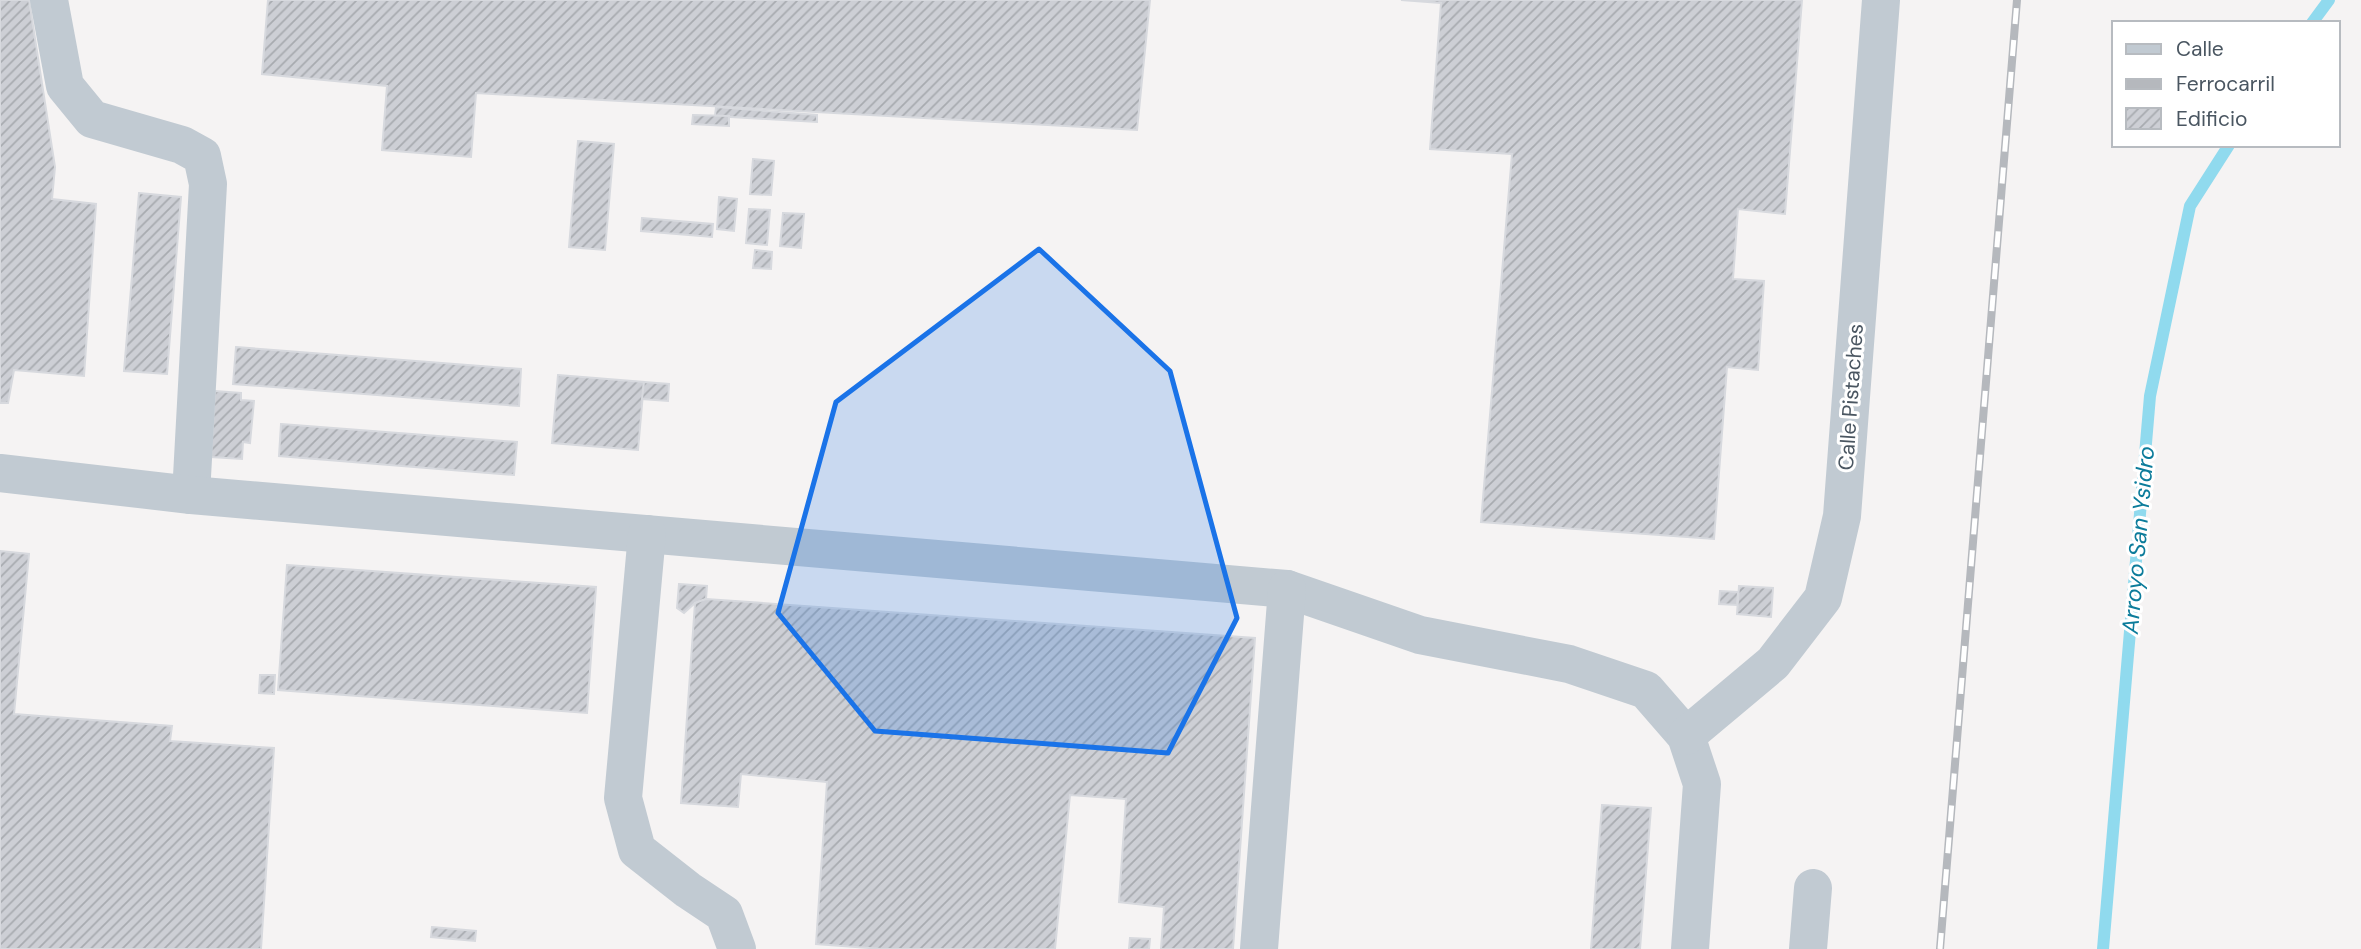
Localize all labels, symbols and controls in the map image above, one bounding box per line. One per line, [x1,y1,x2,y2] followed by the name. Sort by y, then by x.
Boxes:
[2112,21,2340,147] legend
[2176,35,2224,63] text: Calle
[2176,70,2275,98] text: Ferrocarril
[2176,105,2247,133] text: Edificio
[1832,323,1870,471] street label: Calle Pistaches
[2115,445,2161,636] water label: Arroyo San Ysidro

